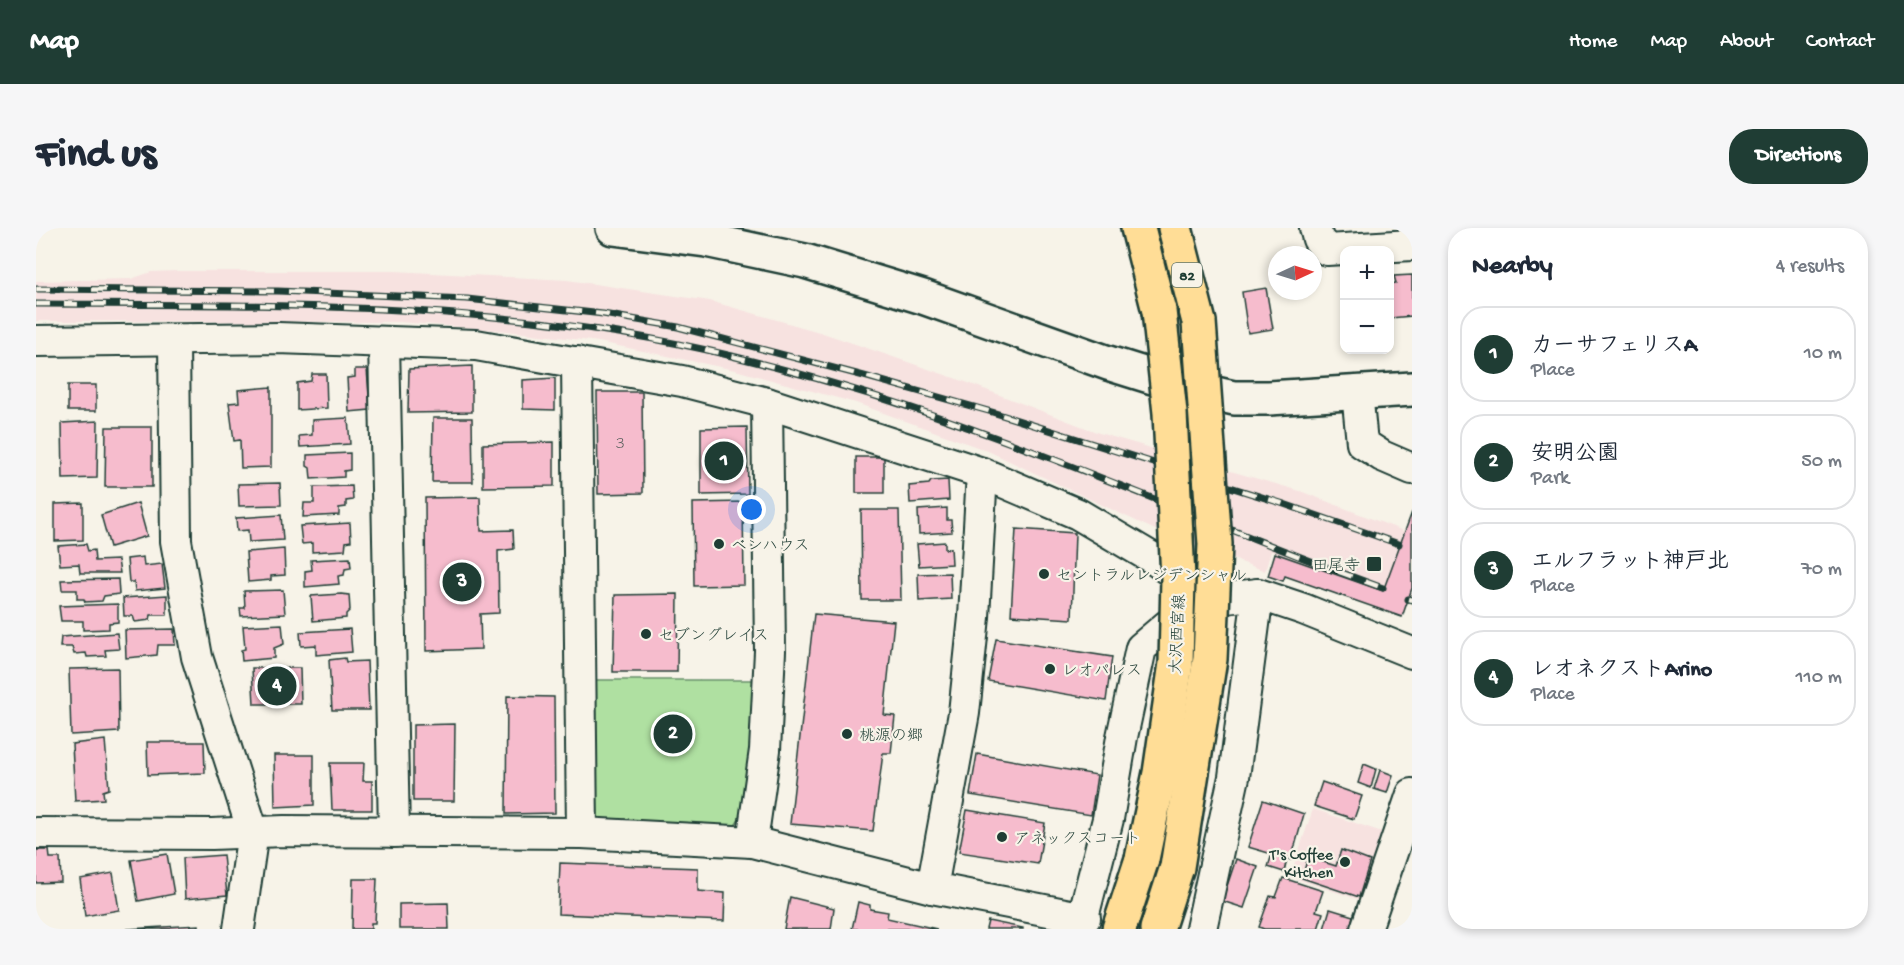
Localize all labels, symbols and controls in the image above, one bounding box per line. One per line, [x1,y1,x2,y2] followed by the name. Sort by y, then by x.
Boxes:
[30,26,79,59] text: Map
[1569,30,1617,55] text: Home
[1650,30,1687,55] text: Map
[1720,30,1773,55] text: About
[1806,30,1874,55] text: Contact
[1729,129,1868,184] button: Directions
[36,132,156,181] text: Find us
[1268,246,1322,300] north arrow
[1340,246,1394,354] map controls
[1340,246,1394,300] button: +
[1472,252,1553,283] text: Nearby
[1776,256,1844,279] text: 4 results
[1172,263,1202,287] road number: 82
[1340,300,1394,354] button: −
[1531,334,1697,360] text: カーサフェリスA
[1489,343,1498,366] text: 1
[1804,343,1842,366] text: 10 m
[1531,360,1575,383] text: Place
[613,437,627,454] house number: ３
[704,438,744,484] pin: 1
[1531,442,1619,468] text: 安明公園
[1489,451,1498,474] text: 2
[1801,451,1842,474] text: 50 m
[1531,468,1569,491] text: Park
[737,495,766,524] your location
[712,537,726,551] marker: ベンハウス
[731,538,809,557] place label: ベンハウス
[1531,550,1729,576] text: エルフラット神戸北
[1365,555,1383,573] marker: 田尾寺
[1312,557,1360,577] place label: 田尾寺
[1488,559,1499,582] text: 3
[1801,559,1842,582] text: 70 m
[442,560,482,604] pin: 3
[1037,567,1051,581] marker: セントラルレジデンシャル
[1056,567,1247,587] place label: セントラルレジデンシャル
[1531,576,1575,599] text: Place
[1166,594,1191,675] street label: 大沢西宮線
[639,627,653,641] marker: セブングレイス
[658,627,769,647] place label: セブングレイス
[1531,658,1712,684] text: レオネクストArino
[1043,662,1057,676] marker: レオパレス
[1062,663,1142,682] place label: レオパレス
[258,664,296,708] pin: 4
[1489,667,1498,690] text: 4
[1796,667,1842,690] text: 110 m
[1531,684,1575,707] text: Place
[654,712,692,756] pin: 2
[840,727,854,741] marker: 桃源の郷
[859,727,923,747] place label: 桃源の郷
[995,830,1009,844] marker: アネックスコート
[1014,831,1141,850] place label: アネックスコート
[1269,847,1334,884] place label: T's Coffee Kitchen
[1338,855,1352,869] marker: T's Coffee Kitchen

